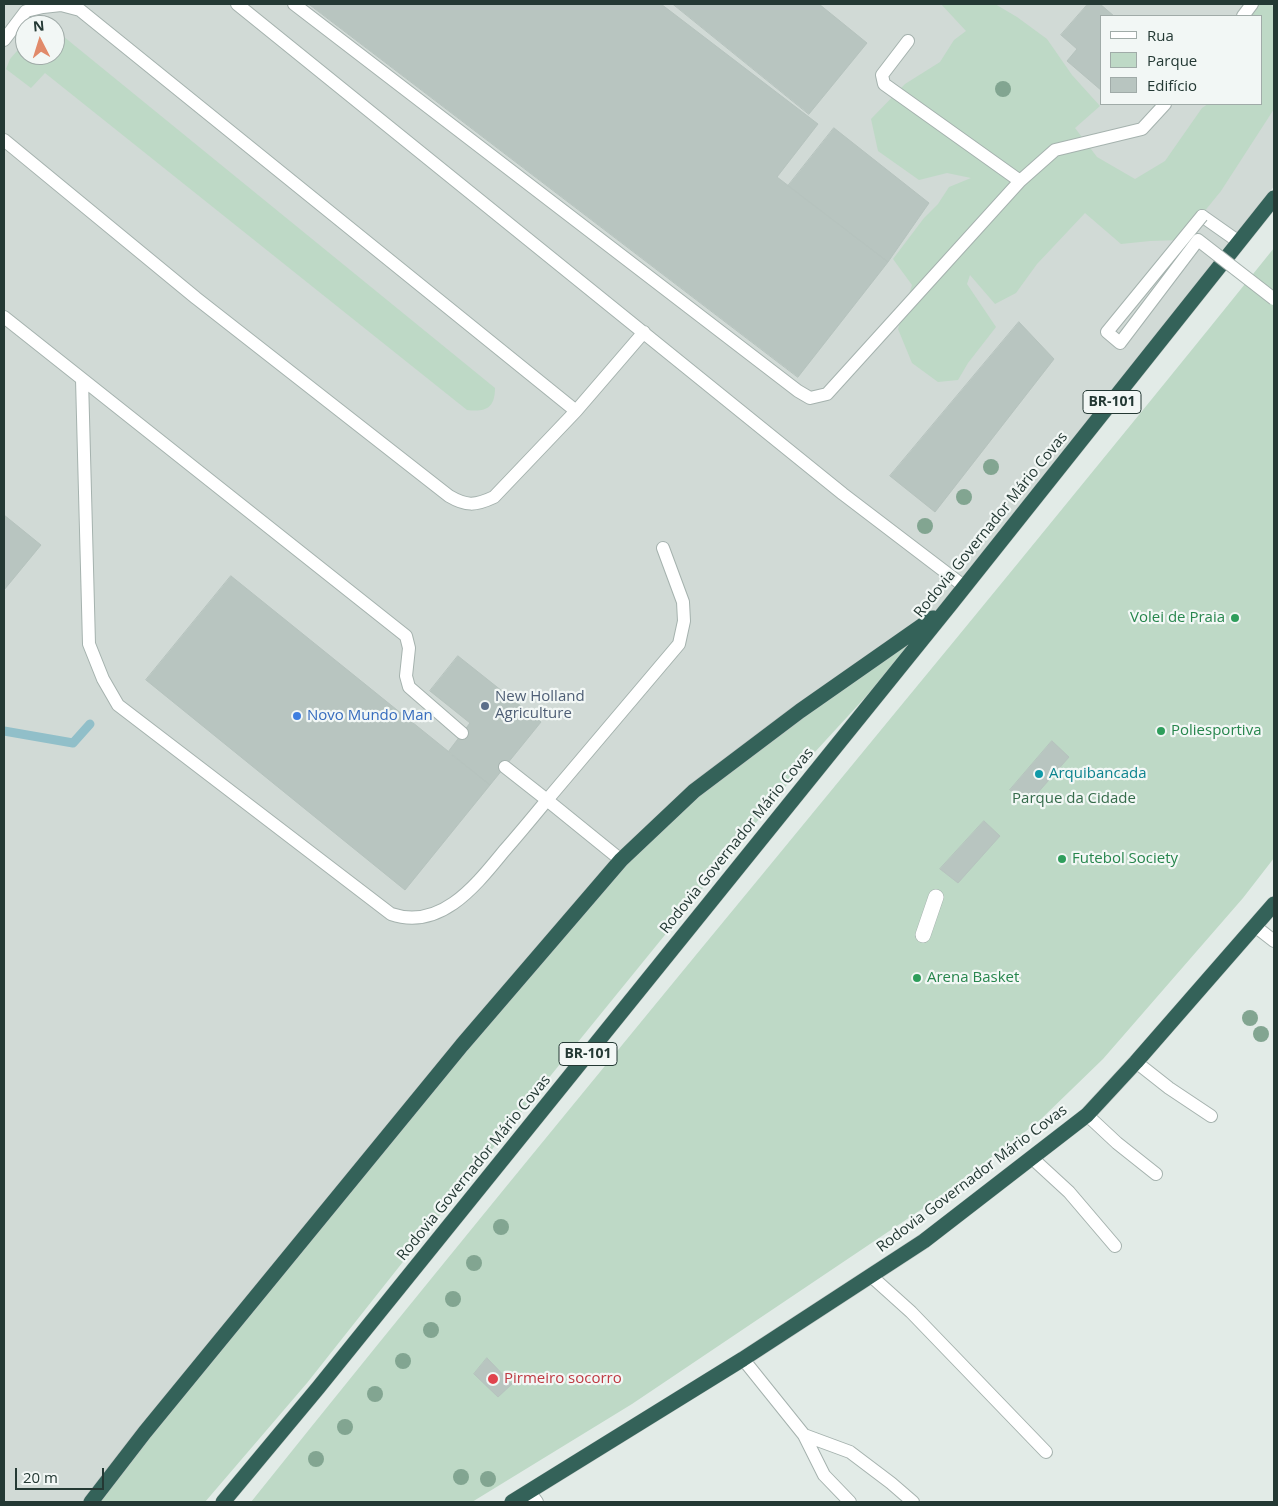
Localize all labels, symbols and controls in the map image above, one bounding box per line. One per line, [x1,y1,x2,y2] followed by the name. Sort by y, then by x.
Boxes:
[15,15,65,65] north arrow
[1100,15,1263,105] legend
[32,16,45,36] text: N
[1147,25,1174,45] text: Rua
[1147,50,1197,70] text: Parque
[1147,75,1197,95] text: Edifício
[1083,391,1141,414] road number: BR-101
[910,428,1072,622] street label: Rodovia Governador Mário Covas
[1130,609,1225,627] place label: Volei de Praia
[1229,612,1241,624] marker: Volei de Praia
[495,688,585,723] place label: New Holland Agriculture
[479,700,491,712] marker: New Holland Agriculture
[307,707,433,725] place label: Novo Mundo Man
[291,710,303,722] marker: Novo Mundo Man
[1171,722,1261,740] place label: Poliesportiva
[1155,725,1167,737] marker: Poliesportiva
[656,744,818,938] street label: Rodovia Governador Mário Covas
[1049,765,1147,783] place label: Arquibancada
[1033,768,1045,780] marker: Arquibancada
[1012,790,1136,808] park label: Parque da Cidade
[1072,850,1178,868] place label: Futebol Society
[1056,853,1068,865] marker: Futebol Society
[927,969,1019,987] place label: Arena Basket
[911,972,923,984] marker: Arena Basket
[559,1042,617,1066] road number: BR-101
[393,1071,555,1265] street label: Rodovia Governador Mário Covas
[873,1101,1071,1257] street label: Rodovia Governador Mário Covas
[504,1370,622,1388] place label: Pirmeiro socorro
[486,1372,500,1386] marker: Pirmeiro socorro
[18,1458,106,1490] scale bar
[23,1467,58,1487] text: 20 m

